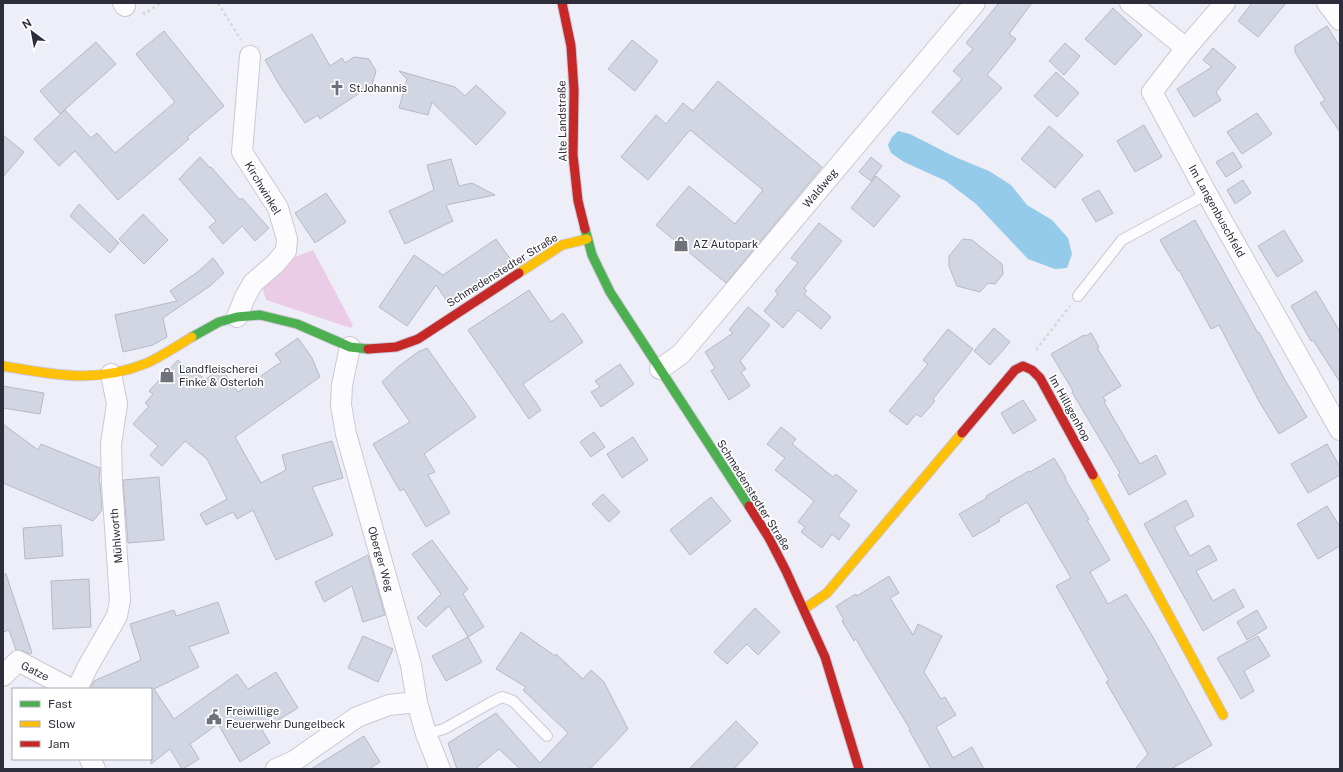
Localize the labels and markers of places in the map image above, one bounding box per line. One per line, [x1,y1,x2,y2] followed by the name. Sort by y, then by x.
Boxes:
[328,79,346,97] church icon: St.Johannis
[349,82,407,94] place label: St.Johannis
[672,235,690,253] shop icon: AZ Autopark
[693,238,758,250] place label: AZ Autopark
[179,363,264,388] place label: Landfleischerei Finke & Osterloh
[158,366,176,384] shop icon: Landfleischerei Finke & Osterloh
[226,705,345,730] place label: Freiwillige Feuerwehr Dungelbeck
[205,708,223,726] public building icon: Freiwillige Feuerwehr Dungelbeck

